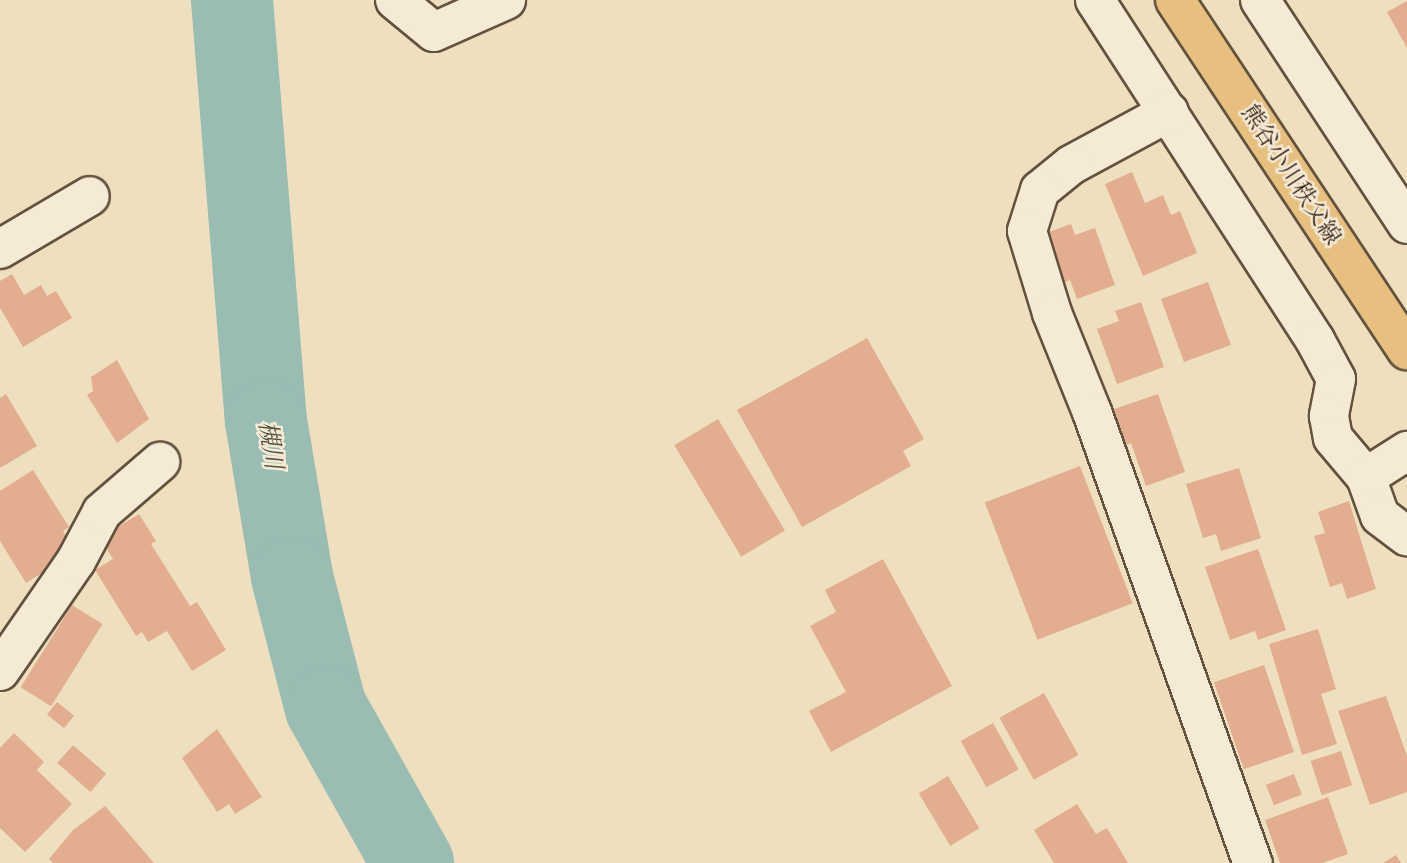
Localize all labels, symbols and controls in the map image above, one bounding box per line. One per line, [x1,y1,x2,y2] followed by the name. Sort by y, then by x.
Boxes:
[1236,100,1346,250] street label: 熊谷小川秩父線
[252,419,288,471] water label: 槻川

